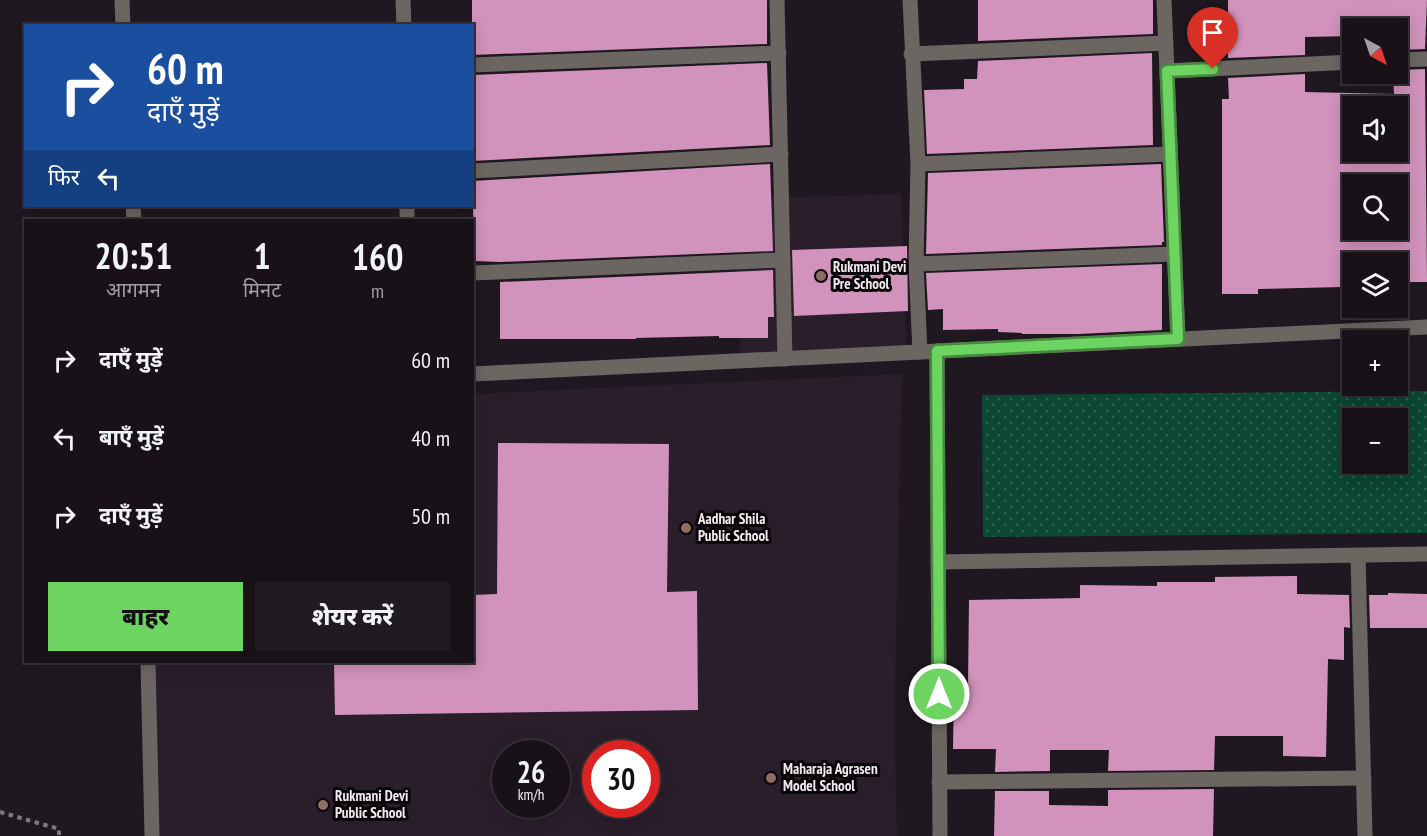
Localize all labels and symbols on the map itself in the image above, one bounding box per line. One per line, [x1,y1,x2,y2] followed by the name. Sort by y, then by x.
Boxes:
[1187,7,1238,69] pin
[1342,18,1408,84] north arrow
[833,257,906,293] place label: Rukmani Devi Pre School
[814,269,828,283] marker: Rukmani Devi Pre School
[697,509,769,545] place label: Aadhar Shila Public School
[679,521,693,535] marker: Aadhar Shila Public School
[907,662,971,726] position arrow
[582,740,660,818] speed limit sign: 30
[783,759,878,795] place label: Maharaja Agrasen Model School
[764,771,778,785] marker: Maharaja Agrasen Model School
[335,786,408,822] place label: Rukmani Devi Public School
[316,798,330,812] marker: Rukmani Devi Public School

